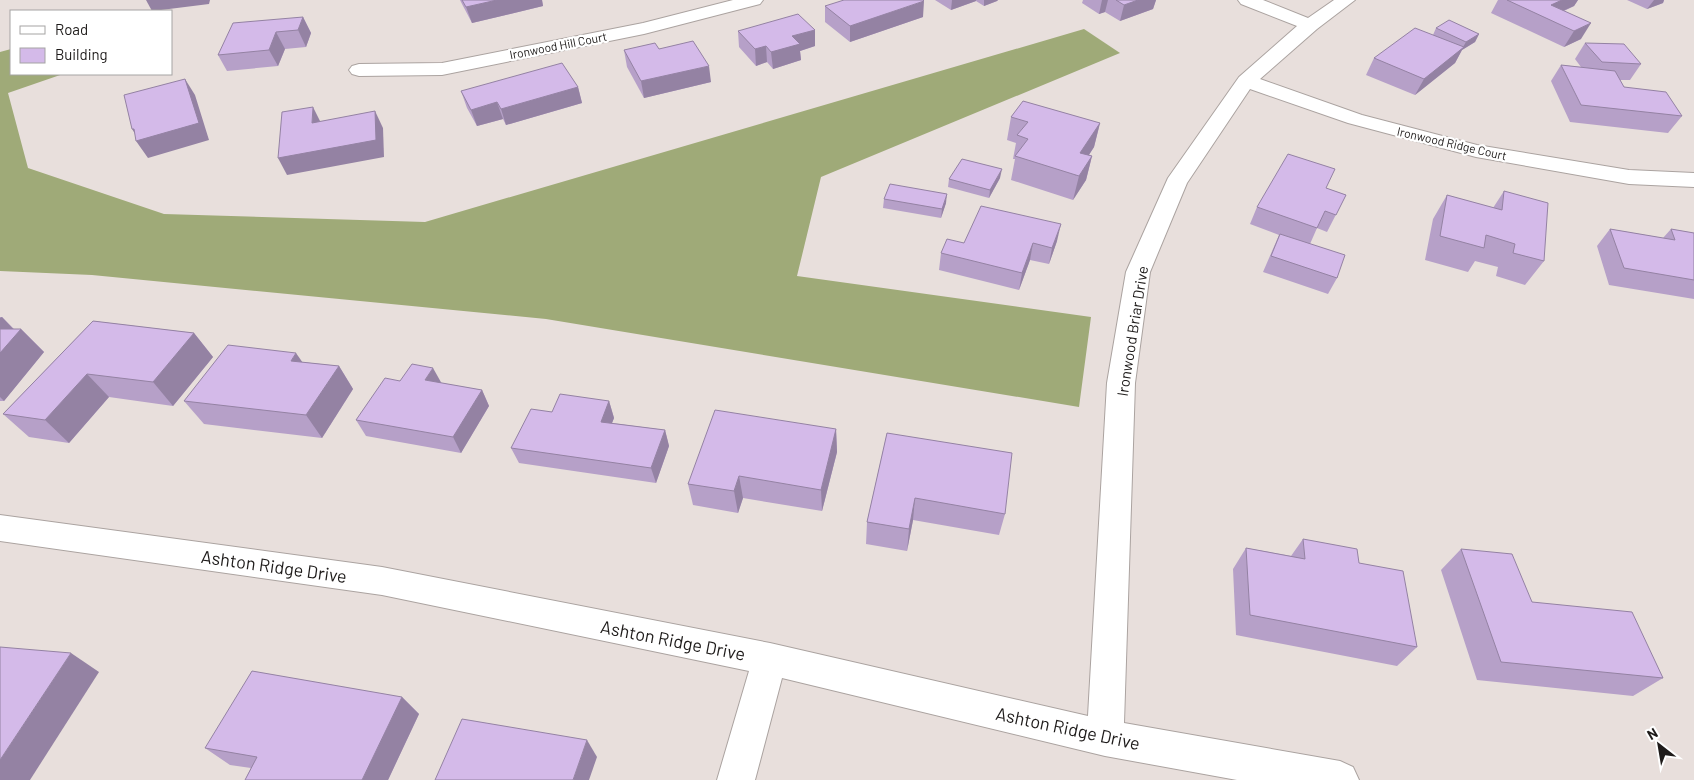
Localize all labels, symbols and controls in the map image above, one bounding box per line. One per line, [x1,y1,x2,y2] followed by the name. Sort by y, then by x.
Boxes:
[10,10,172,75] legend
[55,20,88,38] text: Road
[508,29,608,61] street label: Ironwood Hill Court
[55,45,108,63] text: Building
[1396,124,1508,162] street label: Ironwood Ridge Court
[1113,265,1151,397] street label: Ironwood Briar Drive
[200,545,348,587] street label: Ashton Ridge Drive
[599,615,747,665] street label: Ashton Ridge Drive
[994,702,1142,754] street label: Ashton Ridge Drive
[1634,720,1684,770] north arrow
[1644,724,1660,743] text: N

